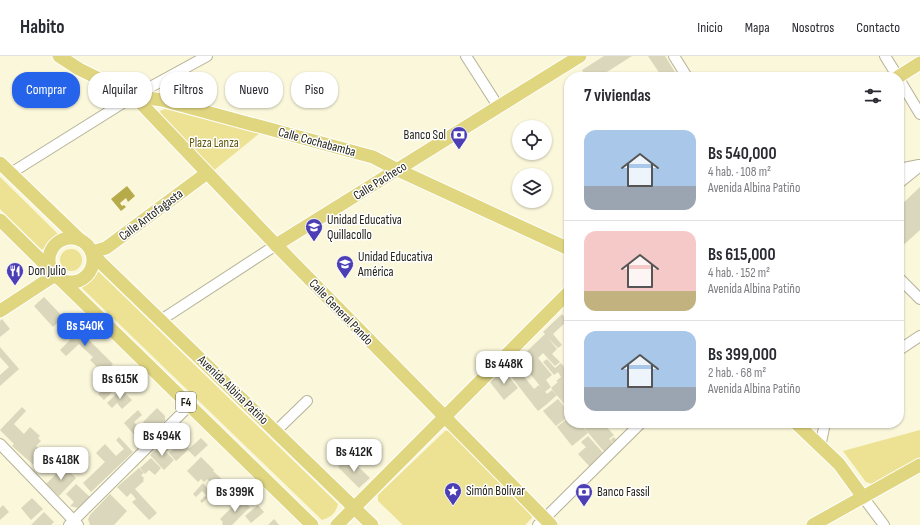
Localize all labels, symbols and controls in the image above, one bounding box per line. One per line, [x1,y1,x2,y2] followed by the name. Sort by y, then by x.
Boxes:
[20,16,64,39] text: Habito
[697,19,723,36] text: Inicio
[745,19,770,36] text: Mapa
[792,19,834,36] text: Nosotros
[856,19,900,36] text: Contacto
[12,72,80,108] chip: Comprar
[88,72,152,108] chip: Alquilar
[160,72,217,108] chip: Filtros
[225,72,283,108] chip: Nuevo
[291,72,338,108] chip: Piso
[862,85,884,107] icon: filters
[584,86,651,106] text: 7 viviendas
[512,120,552,208] map controls
[512,120,552,160] button: locate
[276,124,358,160] street label: Calle Cochabamba
[449,125,469,150] bank icon: Banco Sol
[404,127,446,143] place label: Banco Sol
[189,135,239,151] park label: Plaza Lanza
[708,144,777,164] text: Bs 540,000
[616,146,664,194] icon: home
[350,158,410,204] street label: Calle Pacheco
[708,164,771,180] text: 4 hab. · 108 m²
[512,168,552,208] button: layers
[708,180,800,196] text: Avenida Albina Patiño
[116,186,186,244] street label: Calle Antofagasta
[327,212,402,243] place label: Unidad Educativa Quillacollo
[304,217,324,242] school or university icon: Unidad Educativa Quillacollo
[708,245,776,265] text: Bs 615,000
[616,247,664,295] icon: home
[357,249,433,280] place label: Unidad Educativa América
[335,254,355,279] school or university icon: Unidad Educativa América
[5,261,25,286] restaurant icon: Don Julio
[28,263,66,279] place label: Don Julio
[708,265,770,281] text: 4 hab. · 152 m²
[306,276,376,348] street label: Calle General Pando
[708,281,800,297] text: Avenida Albina Patiño
[48,313,122,347] pin: Bs 540K
[66,318,104,334] text: Bs 540K
[708,345,777,365] text: Bs 399,000
[616,347,664,395] icon: home
[194,351,272,428] street label: Avenida Albina Patiño
[467,351,541,385] pin: Bs 448K
[485,356,523,372] text: Bs 448K
[708,365,766,381] text: 2 hab. · 68 m²
[83,366,157,400] pin: Bs 615K
[102,371,138,387] text: Bs 615K
[708,381,800,397] text: Avenida Albina Patiño
[176,392,196,412] road number: F4
[125,423,199,457] pin: Bs 494K
[143,428,181,444] text: Bs 494K
[317,439,391,473] pin: Bs 412K
[336,444,372,460] text: Bs 412K
[24,447,98,481] pin: Bs 418K
[43,452,79,468] text: Bs 418K
[198,479,272,513] pin: Bs 399K
[443,481,463,506] place icon: Simón Bolívar
[574,482,594,507] bank icon: Banco Fassil
[466,483,525,499] place label: Simón Bolívar
[216,484,254,500] text: Bs 399K
[597,484,650,500] place label: Banco Fassil

